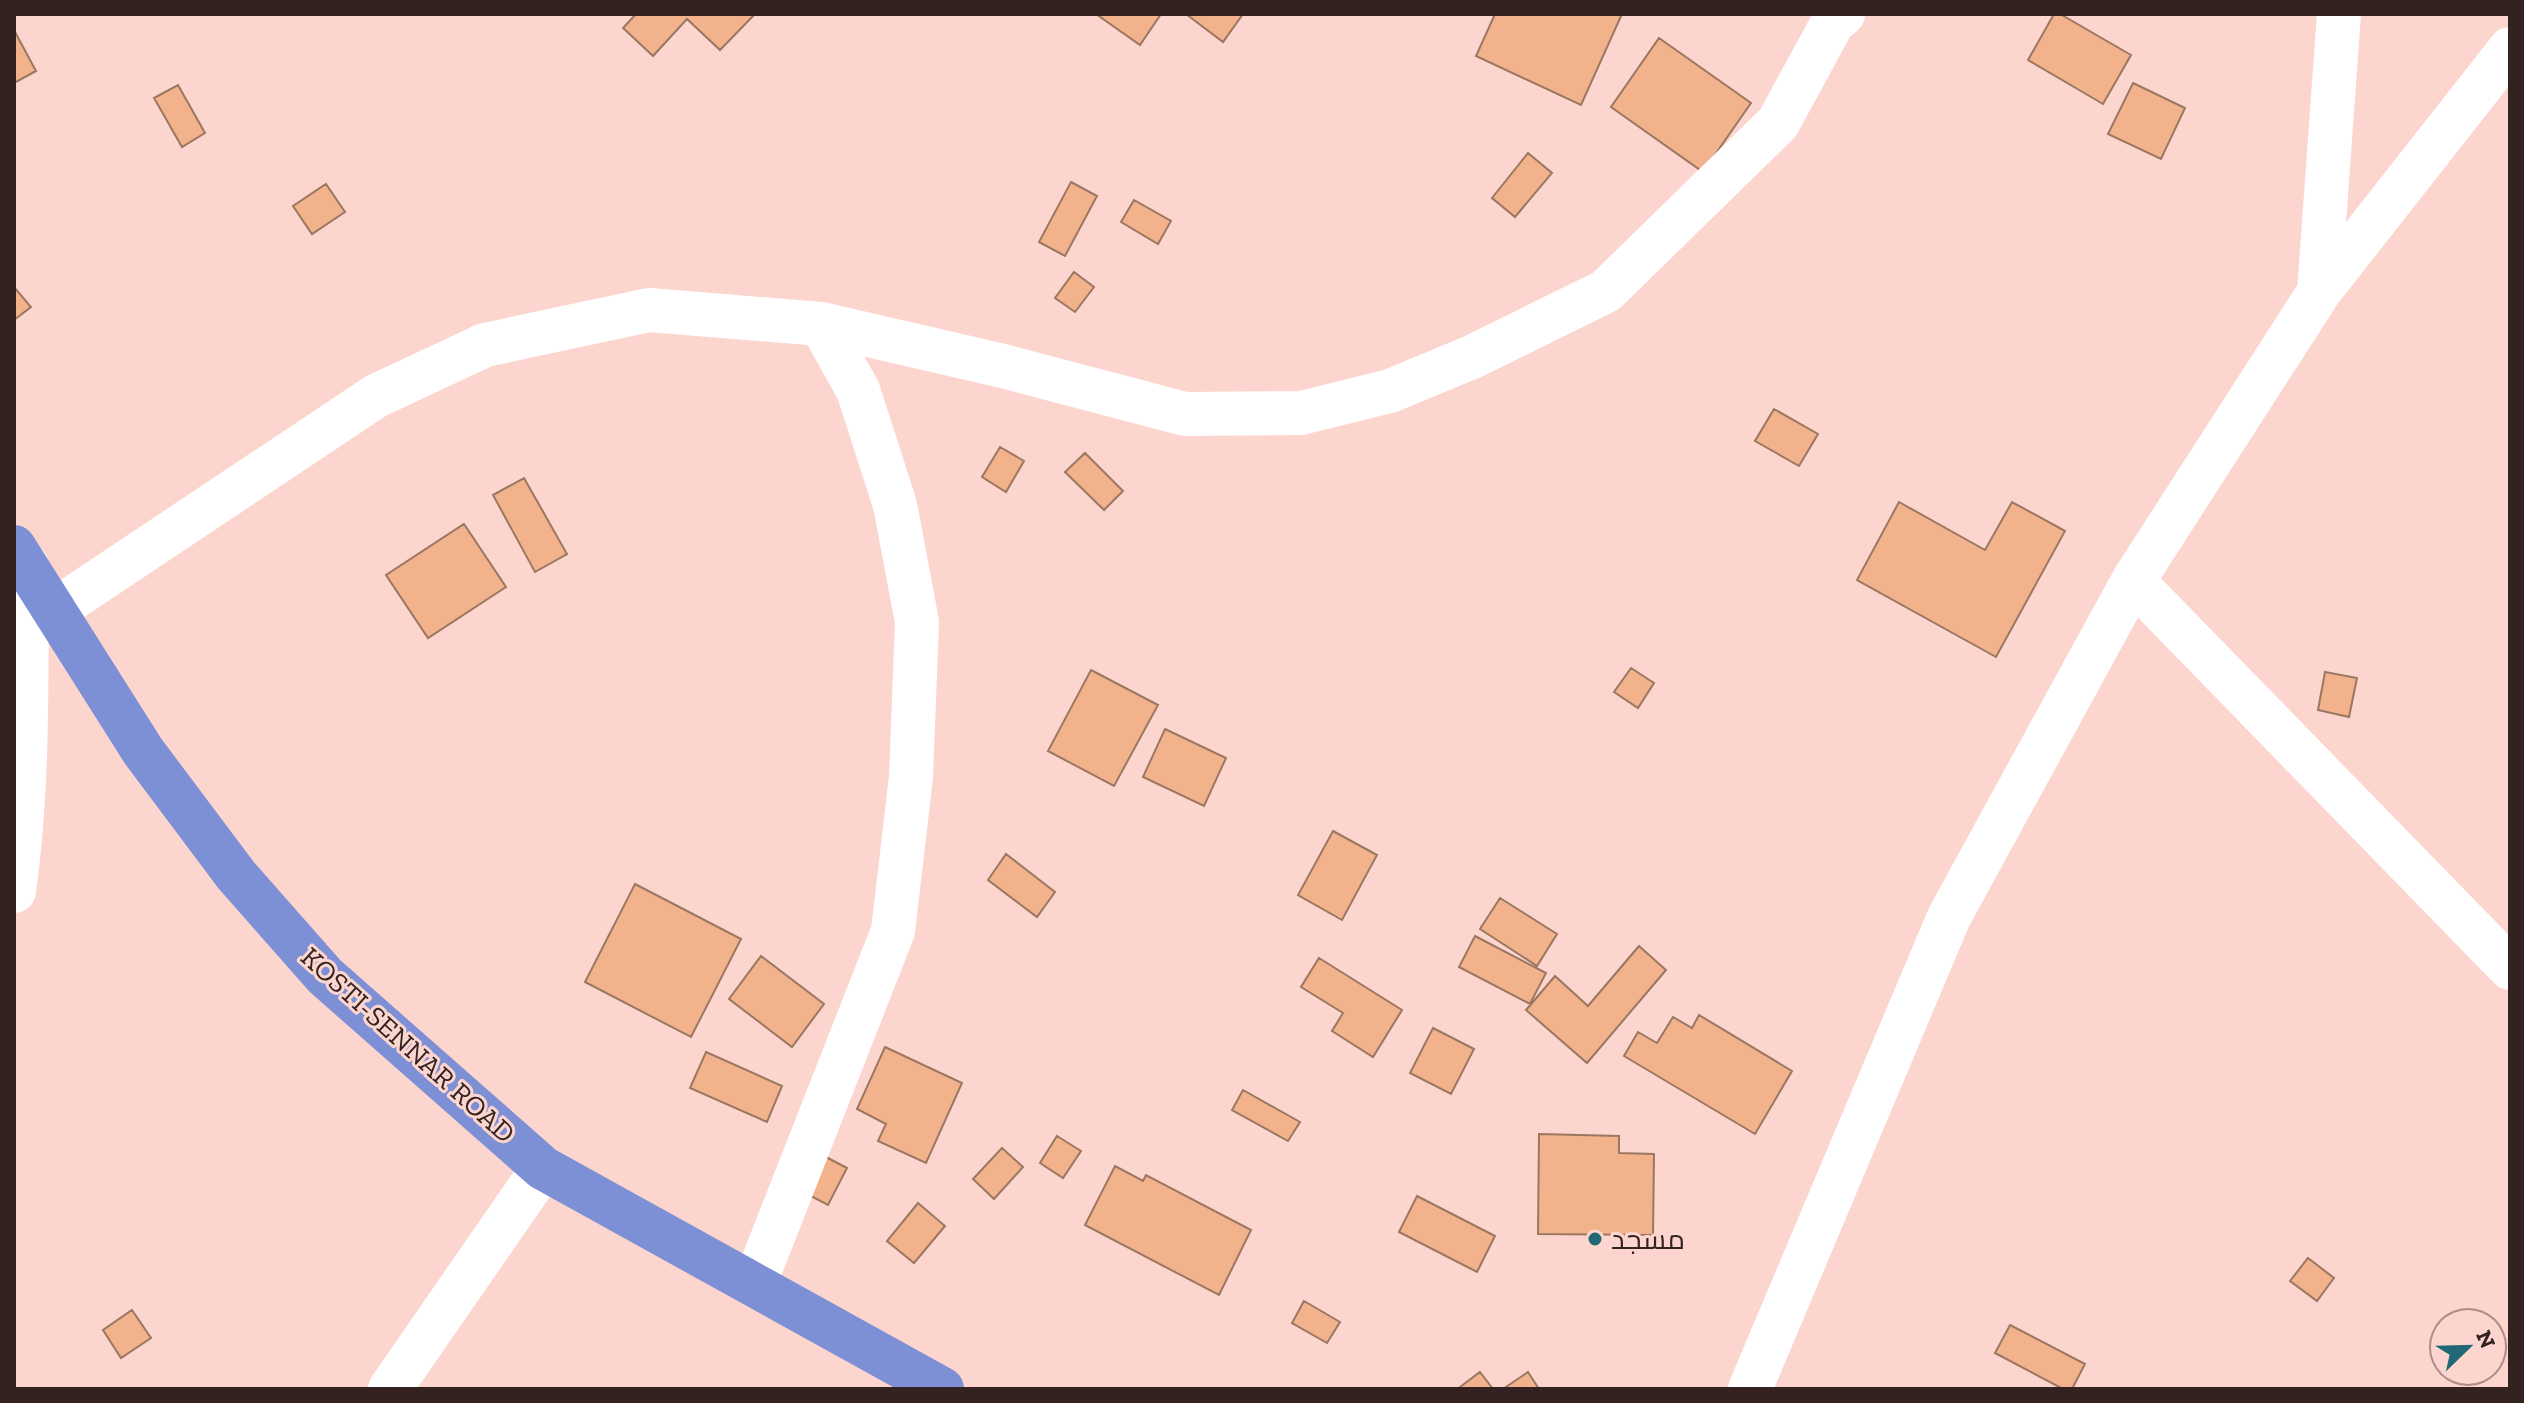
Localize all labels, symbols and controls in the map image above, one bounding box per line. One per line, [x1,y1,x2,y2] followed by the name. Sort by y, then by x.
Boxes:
[294,940,522,1150] street label: KOSTI-SENNAR ROAD
[1611,1223,1685,1256] place label: مسجد
[1586,1230,1604,1248] marker: مسجد
[2428,1307,2508,1387] north arrow
[2470,1326,2502,1353] text: N

